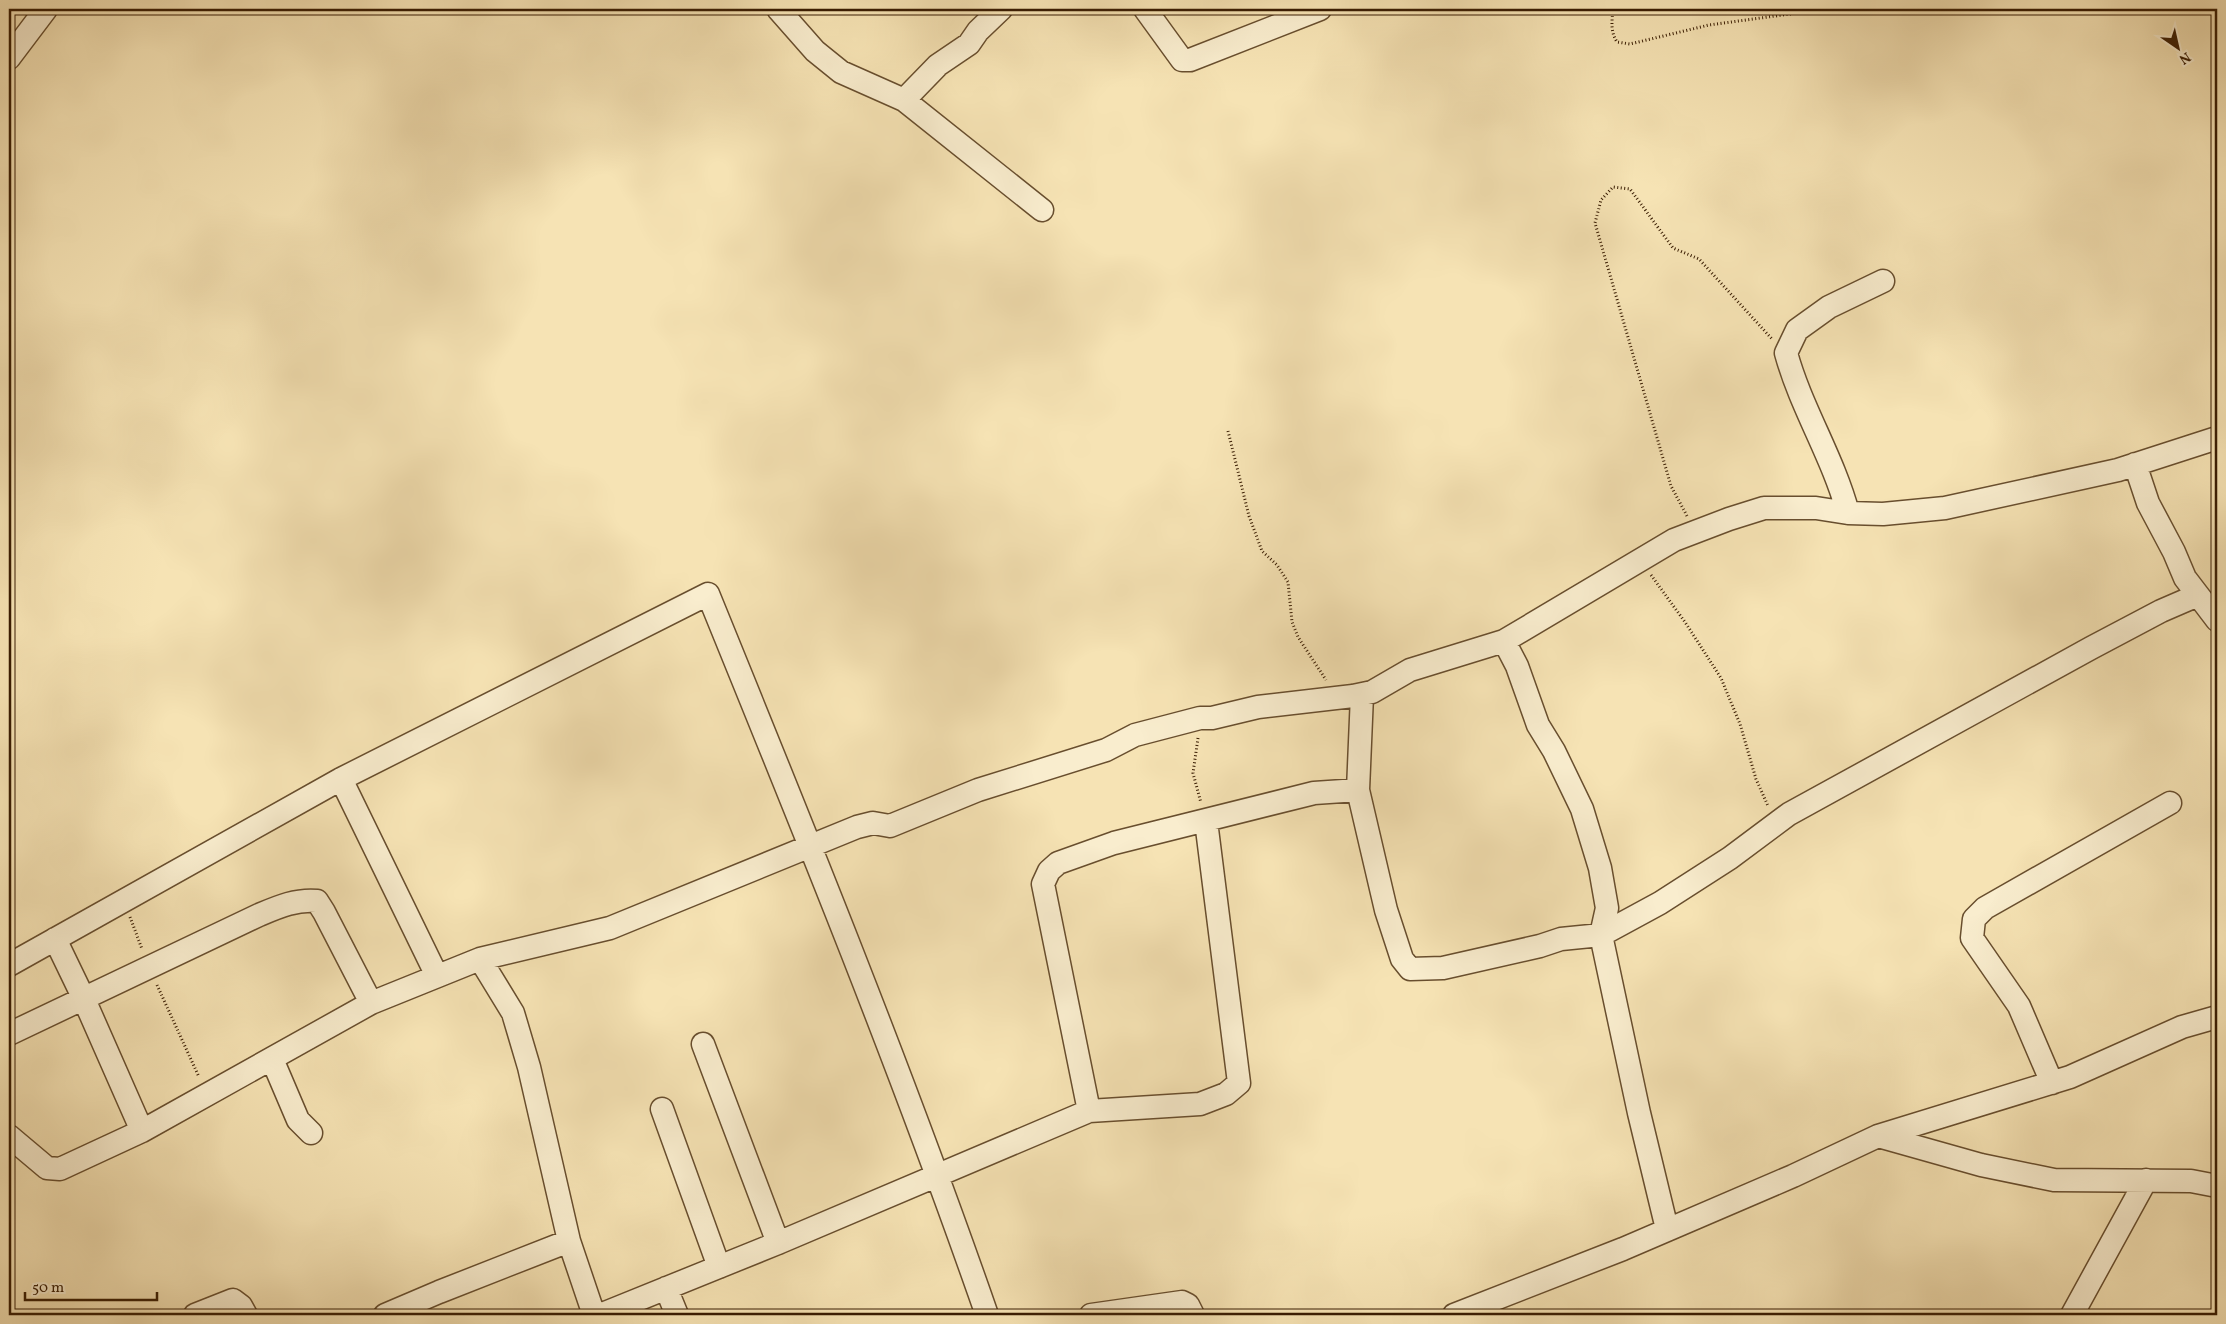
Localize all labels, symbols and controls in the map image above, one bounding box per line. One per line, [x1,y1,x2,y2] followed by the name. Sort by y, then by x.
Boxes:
[2154,22,2204,72] north arrow
[2175,47,2194,68] text: N
[25,1269,158,1301] scale bar
[32,1278,64,1299] text: 50 m

